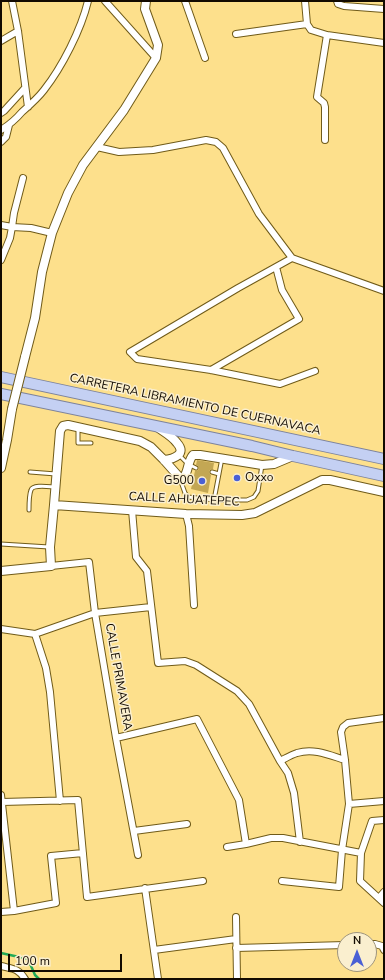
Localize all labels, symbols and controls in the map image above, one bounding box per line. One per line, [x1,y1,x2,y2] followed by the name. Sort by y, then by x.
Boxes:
[68,371,322,439] street label: CARRETERA LIBRAMIENTO DE CUERNAVACA
[245,471,273,485] place label: Oxxo
[232,473,242,483] marker: Oxxo
[164,474,194,488] place label: G500
[197,476,207,486] marker: G500
[128,490,240,510] street label: CALLE AHUATEPEC
[101,622,135,732] street label: CALLE PRIMAVERA
[337,932,377,972] north arrow
[353,933,361,948] text: N
[10,946,124,972] scale bar
[15,953,50,969] text: 100 m

